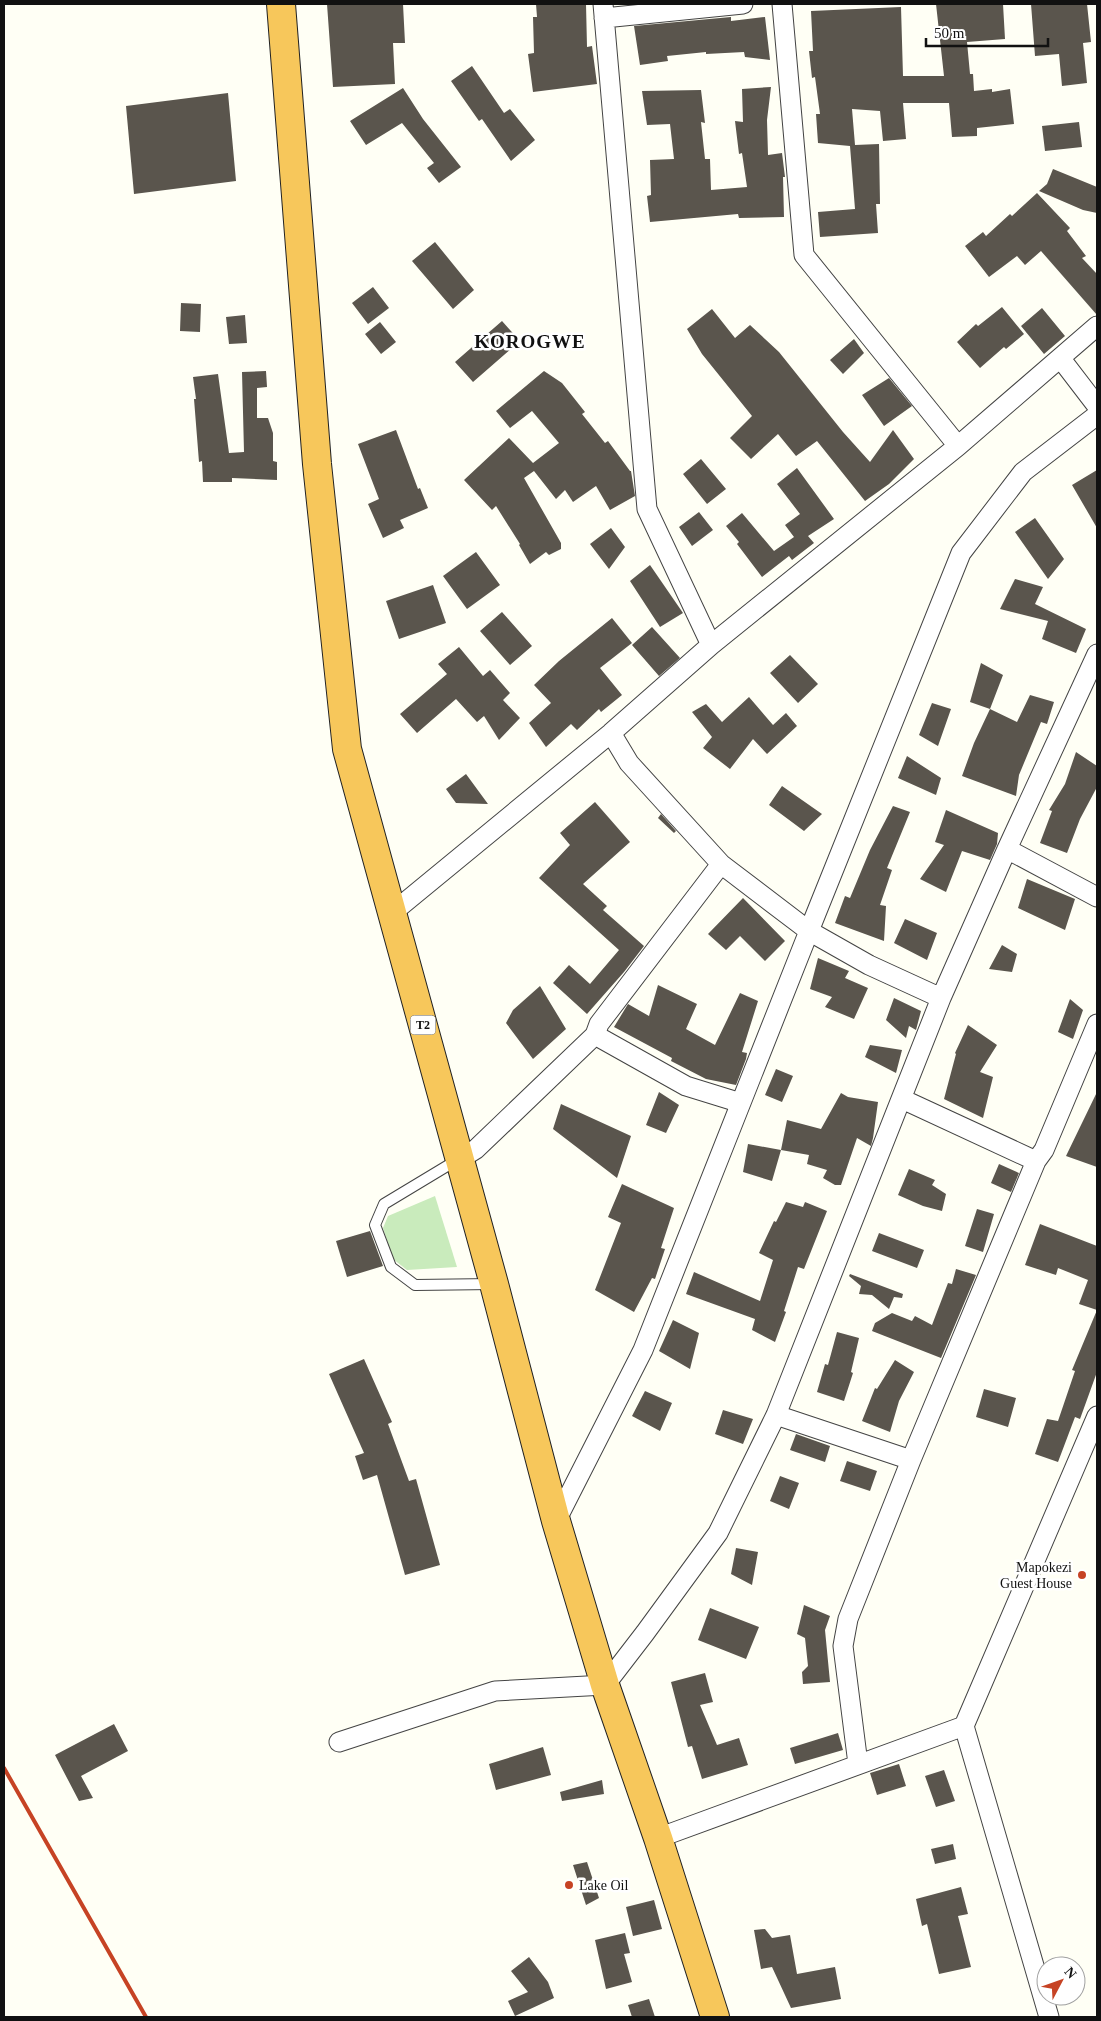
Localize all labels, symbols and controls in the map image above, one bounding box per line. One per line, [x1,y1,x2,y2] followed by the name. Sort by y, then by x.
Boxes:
[926,15,1048,47] scale bar
[934,25,965,41] text: 50 m
[474,331,586,352] district label: KOROGWE
[410,1016,436,1034] road number: T2
[1000,1560,1072,1591] place label: Mapokezi Guest House
[1076,1569,1088,1581] marker: Mapokezi Guest House
[579,1878,628,1893] place label: Lake Oil
[563,1879,575,1891] marker: Lake Oil
[1036,1956,1086,2006] north arrow
[1061,1964,1079,1982] text: N

